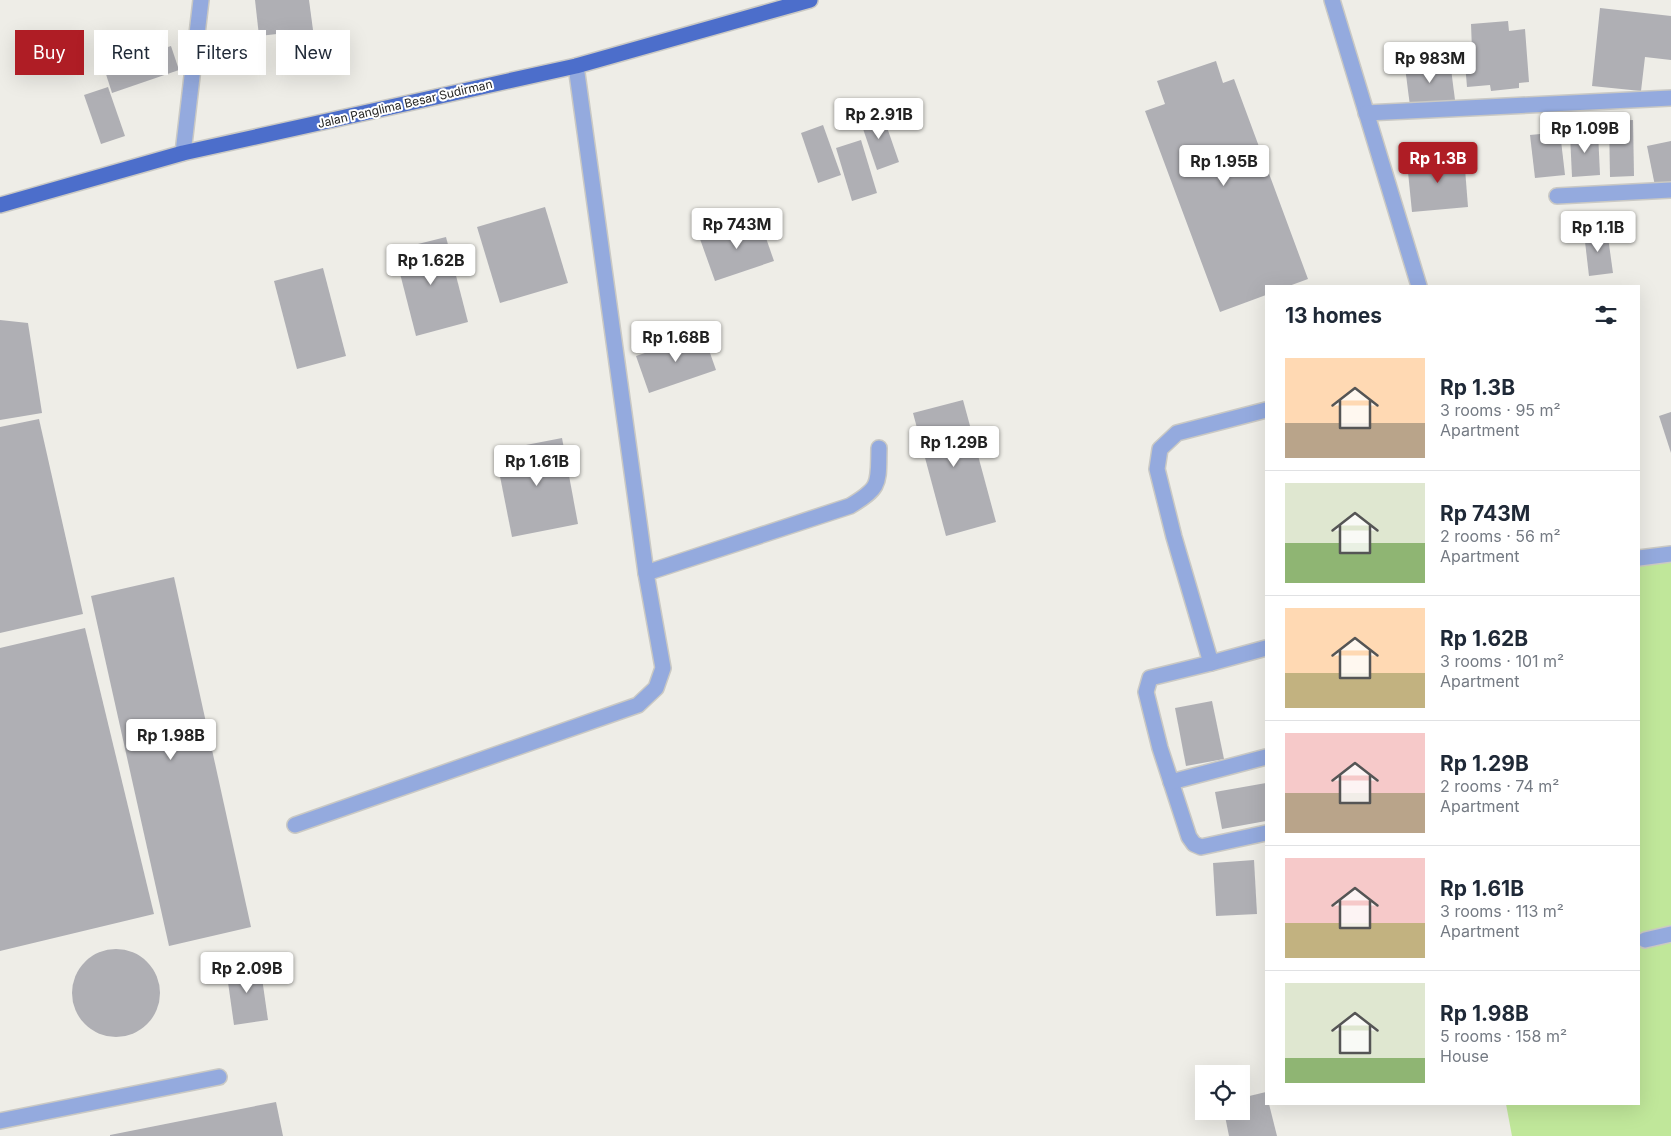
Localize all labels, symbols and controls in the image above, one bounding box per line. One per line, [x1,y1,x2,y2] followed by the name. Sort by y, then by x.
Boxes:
[15,30,84,75] chip: Buy
[94,30,168,75] chip: Rent
[178,30,266,75] chip: Filters
[276,30,350,75] chip: New
[1384,42,1476,84] pin: Rp 983M
[1395,48,1465,68] text: Rp 983M
[316,76,494,131] street label: Jalan Panglima Besar Sudirman
[827,98,931,140] pin: Rp 2.91B
[845,104,913,124] text: Rp 2.91B
[1533,112,1637,154] pin: Rp 1.09B
[1551,118,1619,138] text: Rp 1.09B
[1392,142,1484,184] pin: Rp 1.3B
[1172,144,1276,187] pin: Rp 1.95B
[1409,148,1467,168] text: Rp 1.3B
[1190,151,1258,171] text: Rp 1.95B
[691,208,783,250] pin: Rp 743M
[1552,210,1644,253] pin: Rp 1.1B
[703,214,771,234] text: Rp 743M
[1572,217,1624,237] text: Rp 1.1B
[379,244,483,286] pin: Rp 1.62B
[397,250,465,270] text: Rp 1.62B
[1592,301,1620,329] icon: filters
[1285,303,1382,328] text: 13 homes
[624,320,728,363] pin: Rp 1.68B
[642,327,710,347] text: Rp 1.68B
[1440,375,1515,400] text: Rp 1.3B
[1325,378,1385,438] icon: home
[1440,400,1561,420] text: 3 rooms · 95 m²
[1440,420,1520,440] text: Apartment
[902,426,1006,468] pin: Rp 1.29B
[920,432,988,452] text: Rp 1.29B
[485,444,589,487] pin: Rp 1.61B
[505,451,569,471] text: Rp 1.61B
[1440,501,1530,526] text: Rp 743M
[1325,503,1385,563] icon: home
[1440,526,1561,546] text: 2 rooms · 56 m²
[1440,546,1520,566] text: Apartment
[1440,626,1528,651] text: Rp 1.62B
[1325,628,1385,688] icon: home
[1440,651,1564,671] text: 3 rooms · 101 m²
[1440,671,1520,691] text: Apartment
[119,718,223,761] pin: Rp 1.98B
[137,725,205,745] text: Rp 1.98B
[1440,751,1529,776] text: Rp 1.29B
[1325,753,1385,813] icon: home
[1440,776,1559,796] text: 2 rooms · 74 m²
[1440,796,1520,816] text: Apartment
[1440,876,1524,901] text: Rp 1.61B
[1325,878,1385,938] icon: home
[1440,901,1564,921] text: 3 rooms · 113 m²
[1440,921,1520,941] text: Apartment
[195,952,299,994] pin: Rp 2.09B
[211,958,283,978] text: Rp 2.09B
[1440,1001,1529,1026] text: Rp 1.98B
[1325,1003,1385,1063] icon: home
[1440,1026,1567,1046] text: 5 rooms · 158 m²
[1440,1046,1489,1066] text: House
[1195,1065,1250,1120] map controls
[1195,1065,1250,1120] button: locate

